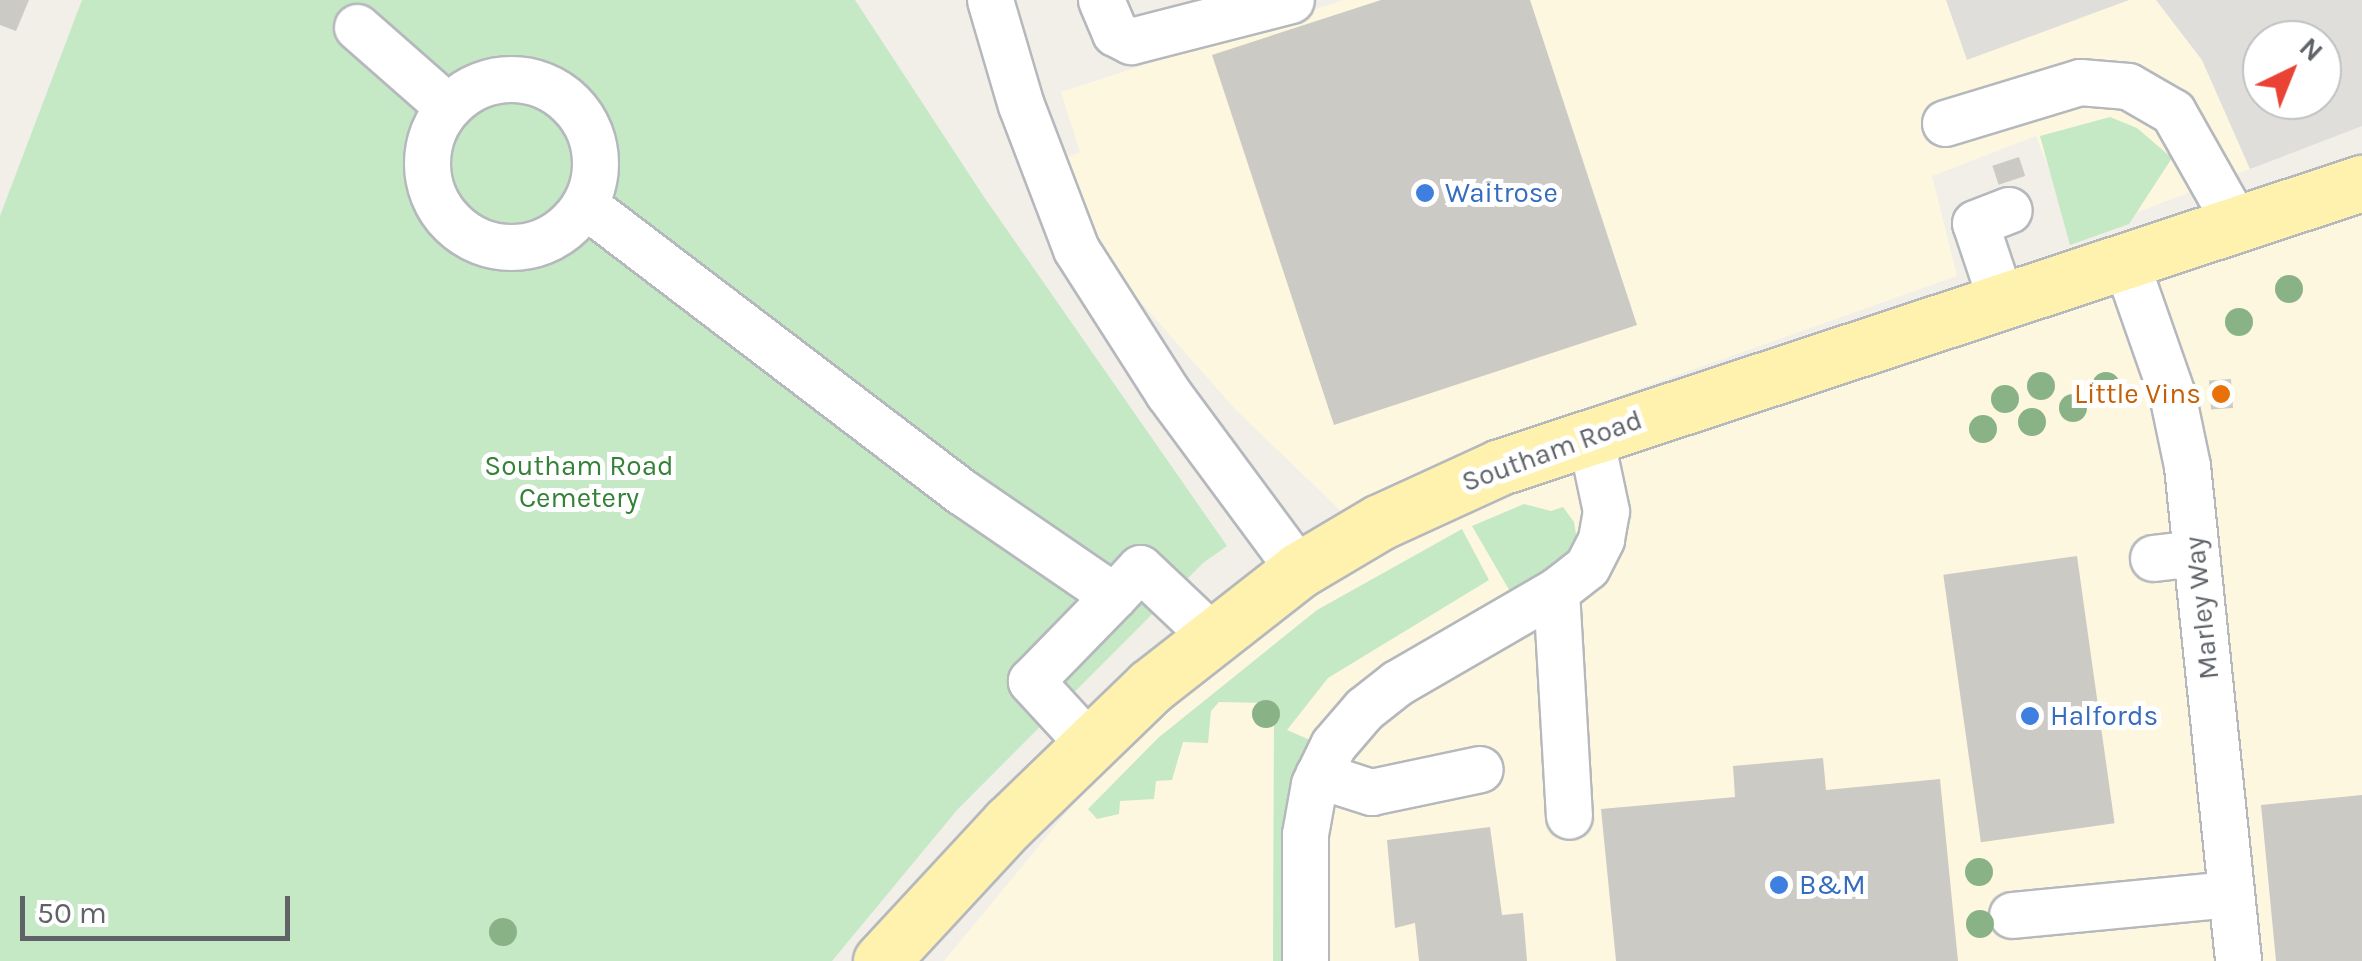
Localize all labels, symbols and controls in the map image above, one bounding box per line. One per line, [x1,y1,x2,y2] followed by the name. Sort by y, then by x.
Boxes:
[2242,20,2342,120] north arrow
[2293,30,2330,68] text: N
[1445,176,1558,210] place label: Waitrose
[1414,182,1436,204] marker: Waitrose
[2074,377,2201,411] place label: Little Vins
[2210,383,2232,405] marker: Little Vins
[1457,403,1647,499] street label: Southam Road
[484,449,674,515] park label: Southam Road Cemetery
[2178,535,2226,681] street label: Marley Way
[2050,699,2158,733] place label: Halfords
[2019,705,2041,727] marker: Halfords
[1799,868,1866,902] place label: B&M
[1768,874,1790,896] marker: B&M
[25,876,295,938] scale bar
[37,895,107,931] text: 50 m

